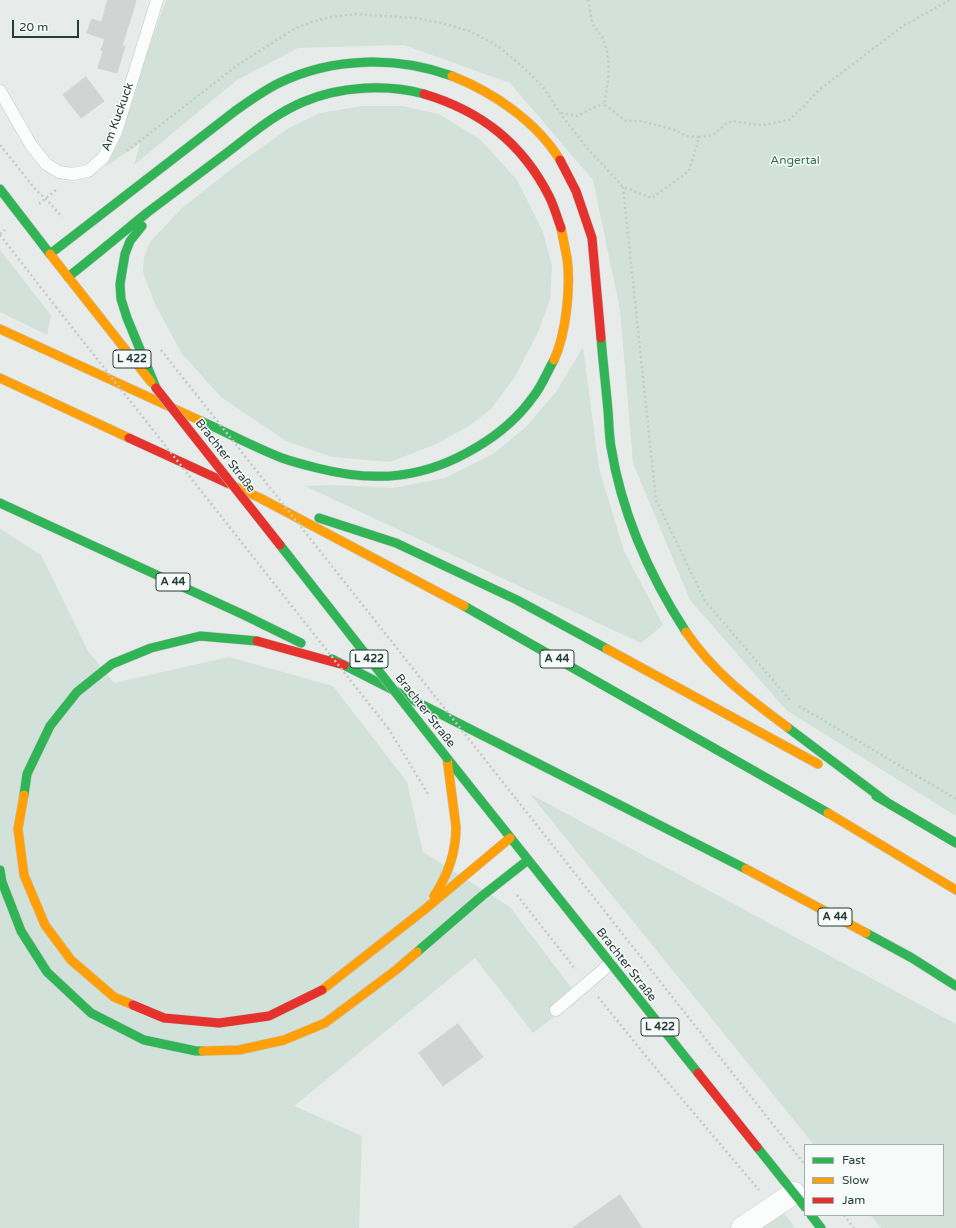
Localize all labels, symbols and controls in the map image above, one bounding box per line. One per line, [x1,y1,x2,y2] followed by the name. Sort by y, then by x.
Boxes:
[14,12,81,38] scale bar
[19,20,48,34] text: 20 m
[99,81,137,153] street label: Am Kuckuck
[770,154,820,168] park label: Angertal
[113,350,151,368] road number: L 422
[192,416,258,496] street label: Brachter Straße
[156,573,190,591] road number: A 44
[350,650,388,668] road number: L 422
[540,650,574,668] road number: A 44
[392,671,458,751] street label: Brachter Straße
[818,908,852,926] road number: A 44
[593,925,659,1005] street label: Brachter Straße
[641,1018,679,1036] road number: L 422
[804,1144,944,1216] legend
[842,1153,865,1167] text: Fast
[842,1173,869,1187] text: Slow
[842,1193,865,1207] text: Jam

